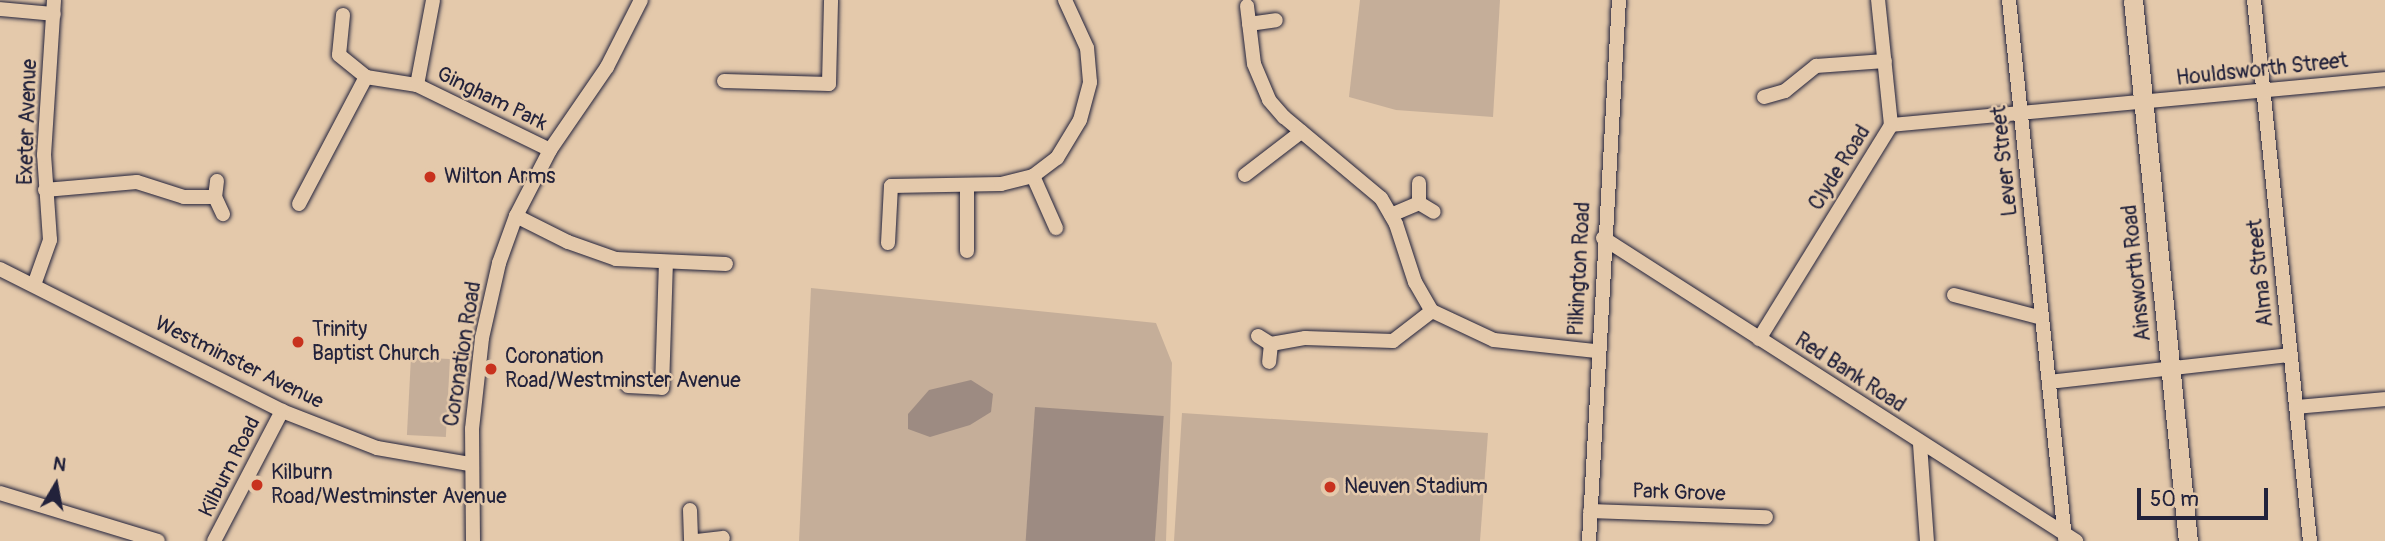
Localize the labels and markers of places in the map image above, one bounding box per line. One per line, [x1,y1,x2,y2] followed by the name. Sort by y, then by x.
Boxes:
[444,164,556,190] place label: Wilton Arms
[422,169,438,185] marker: Wilton Arms
[312,317,440,367] place label: Trinity Baptist Church
[290,334,306,350] marker: Trinity Baptist Church
[505,344,741,394] place label: Coronation Road/Westminster Avenue
[483,361,499,377] marker: Coronation Road/Westminster Avenue
[271,460,507,510] place label: Kilburn Road/Westminster Avenue
[1344,474,1488,500] place label: Neuven Stadium
[249,477,265,493] marker: Kilburn Road/Westminster Avenue
[1322,479,1338,495] marker: Neuven Stadium

